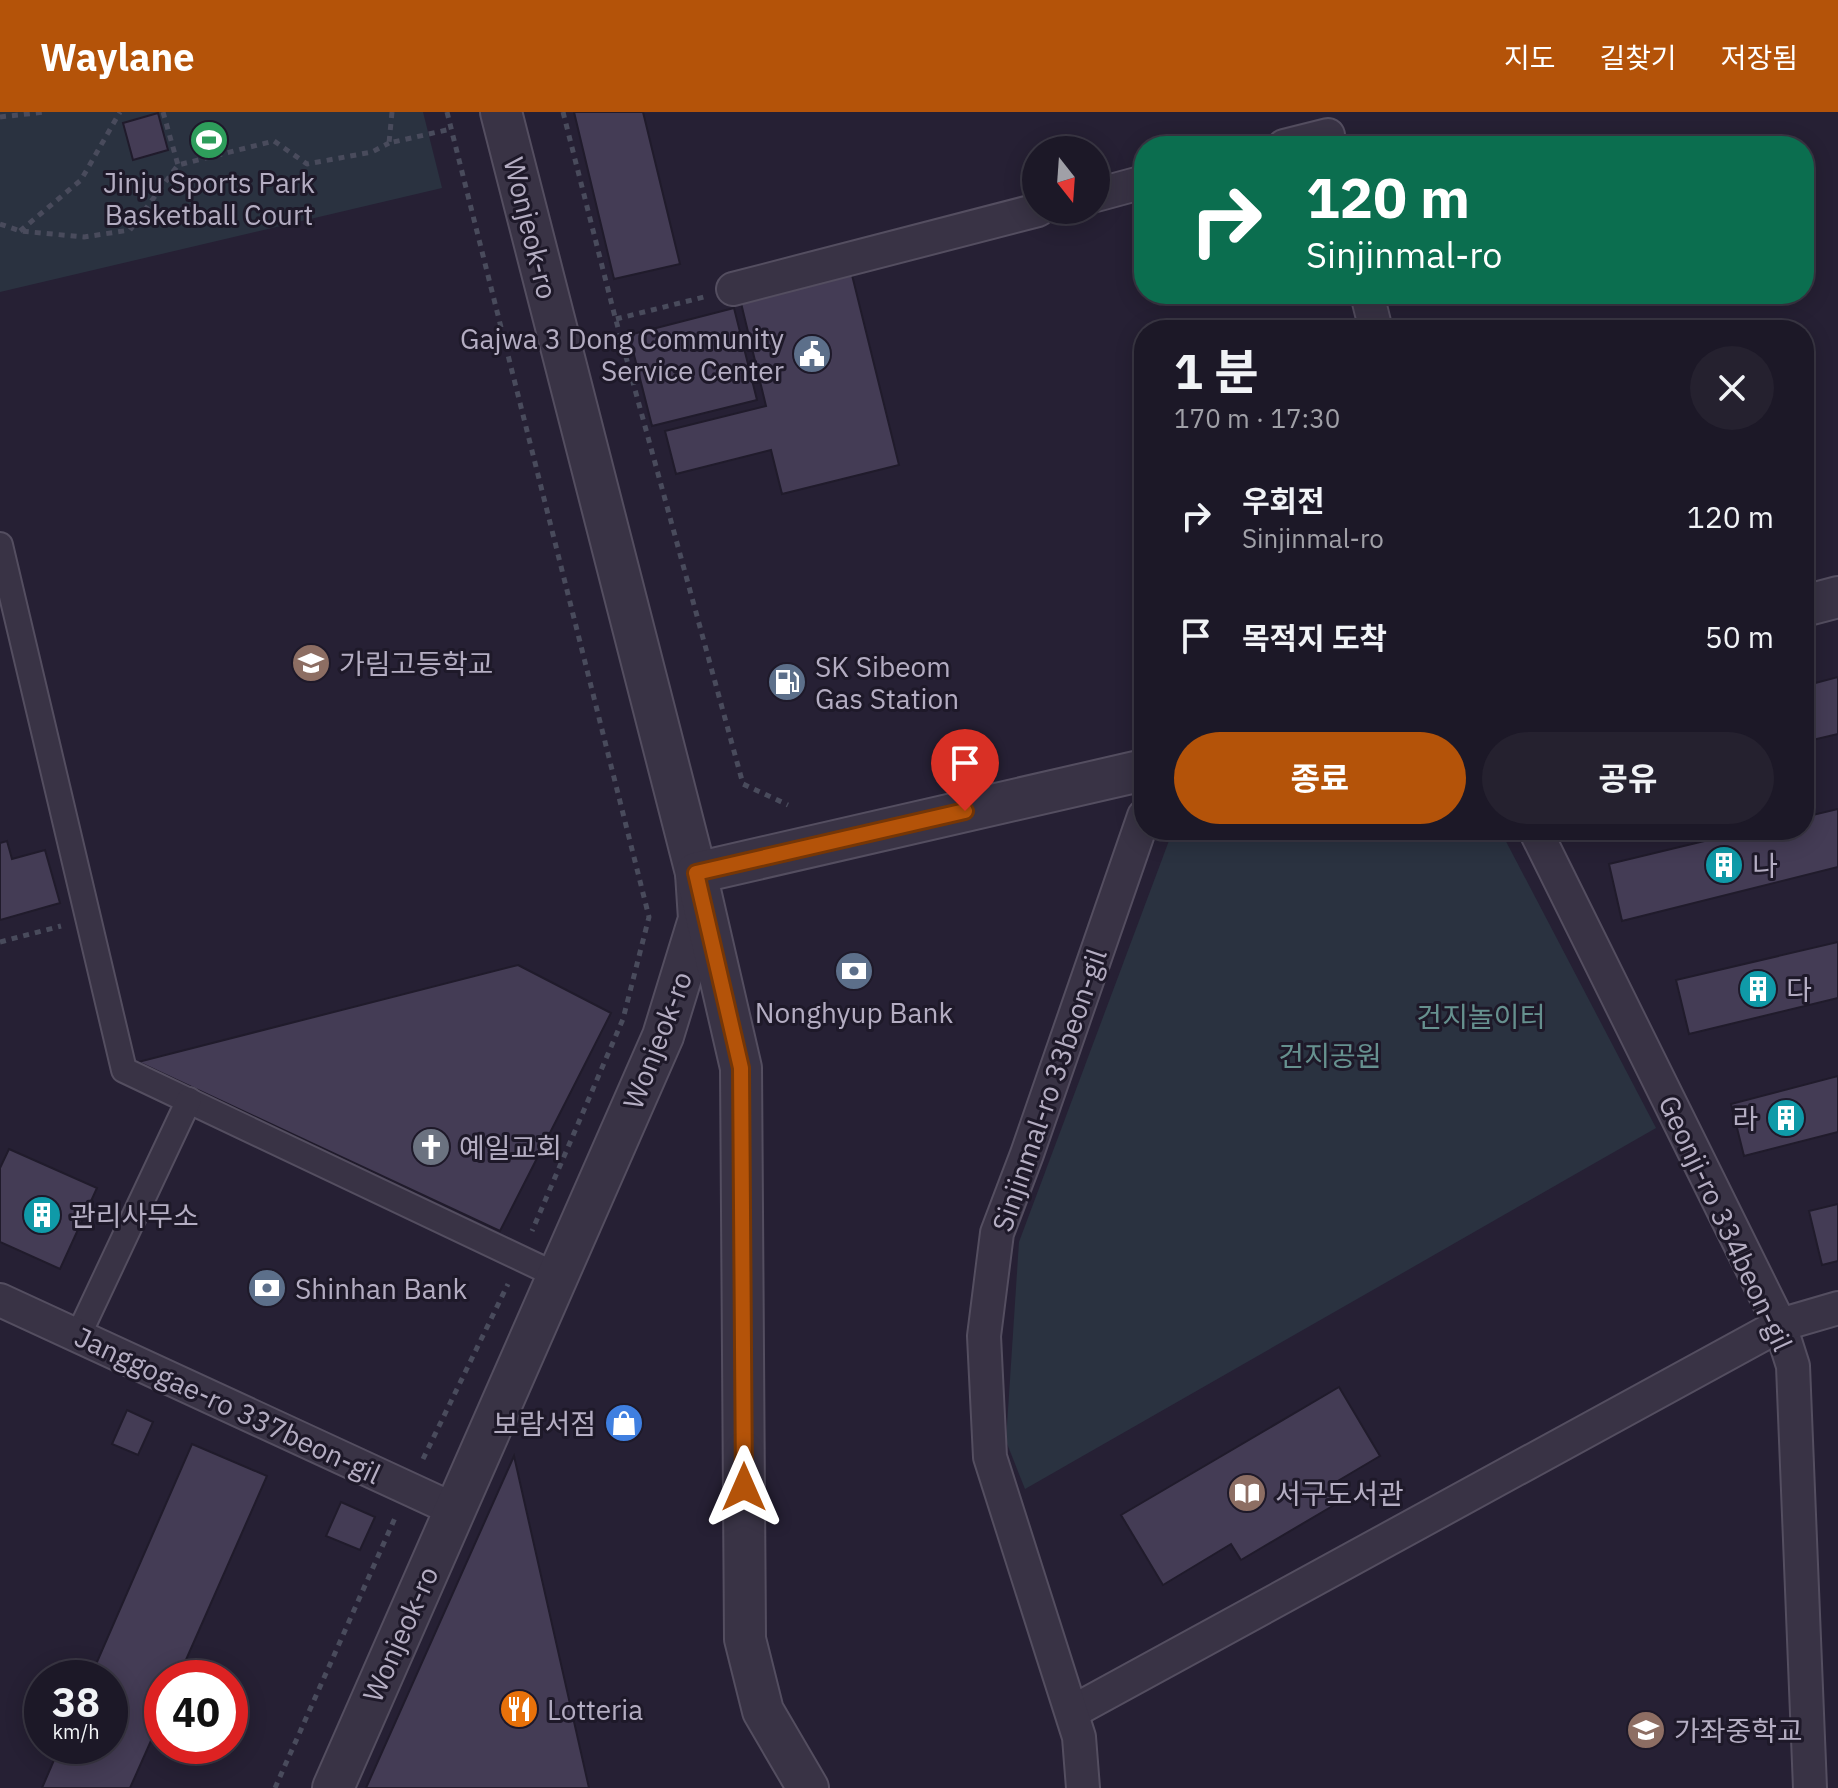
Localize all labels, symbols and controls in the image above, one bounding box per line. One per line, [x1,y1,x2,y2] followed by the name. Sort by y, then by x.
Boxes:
[40,32,195,81] text: Waylane
[1504,39,1555,76] text: 지도
[1599,39,1677,76] text: 길찾기
[1721,39,1798,76] text: 저장됨
[188,119,230,161] sports icon: Jinju Sports Park Basketball Court
[1022,136,1110,224] north arrow
[1022,136,1110,224] map controls
[496,153,566,303] street label: Wonjeok-ro
[1306,161,1470,233] text: 120 m
[103,164,315,233] place label: Jinju Sports Park Basketball Court
[1174,168,1278,272] icon: right
[1306,231,1502,278] text: Sinjinmal-ro
[460,320,784,389] place label: Gajwa 3 Dong Community Service Center
[791,333,833,375] public building icon: Gajwa 3 Dong Community Service Center
[1174,340,1258,402] text: 1 분
[1690,346,1774,430] button: close
[1174,401,1340,435] text: 170 m · 17:30
[1242,481,1325,520] text: 우회전
[1174,494,1218,538] icon: right
[1687,497,1774,536] text: 120 m
[1242,521,1384,555] text: Sinjinmal-ro
[1174,614,1218,658] icon: arrive
[1705,617,1774,656] text: 50 m
[1242,618,1387,657] text: 목적지 도착
[290,642,332,684] school or university icon: 가림고등학교
[339,645,494,682] place label: 가림고등학교
[815,648,959,717] place label: SK Sibeom Gas Station
[766,661,808,703] fuel station icon: SK Sibeom Gas Station
[931,729,999,811] pin
[1174,732,1466,824] button: 종료
[1482,732,1774,824] button: 공유
[943,741,987,785] icon: arrive
[1703,844,1745,886] building icon: 나
[1752,847,1778,884] place label: 나
[983,944,1115,1236] street label: Sinjinmal-ro 33beon-gil
[833,950,875,992] bank icon: Nonghyup Bank
[614,966,700,1114] street label: Wonjeok-ro
[1737,968,1779,1010] building icon: 다
[1786,971,1812,1008] place label: 다
[755,994,953,1031] place label: Nonghyup Bank
[1417,998,1545,1035] park label: 건지놀이터
[1278,1037,1382,1074] park label: 건지공원
[1650,1089,1802,1357] street label: Geonji-ro 334beon-gil
[1765,1097,1807,1139] building icon: 라
[1732,1100,1758,1137] place label: 라
[410,1126,452,1168] church icon: 예일교회
[459,1129,562,1166] place label: 예일교회
[21,1194,63,1236] building icon: 관리사무소
[70,1197,199,1234] place label: 관리사무소
[246,1267,288,1309] bank icon: Shinhan Bank
[295,1270,468,1307] place label: Shinhan Bank
[69,1318,387,1492] street label: Janggogae-ro 337beon-gil
[603,1402,645,1444] shop icon: 보람서점
[493,1405,596,1442] place label: 보람서점
[702,1445,786,1529] position arrow
[1226,1472,1268,1514] library icon: 서구도서관
[1275,1475,1404,1512] place label: 서구도서관
[354,1560,446,1708] street label: Wonjeok-ro
[144,1660,248,1764] speed limit sign: 40
[52,1676,100,1728] text: 38
[498,1688,540,1730] restaurant icon: Lotteria
[547,1691,643,1728] place label: Lotteria
[1625,1709,1667,1751] school or university icon: 가좌중학교
[1674,1712,1803,1749] place label: 가좌중학교
[52,1718,100,1745] text: km/h

